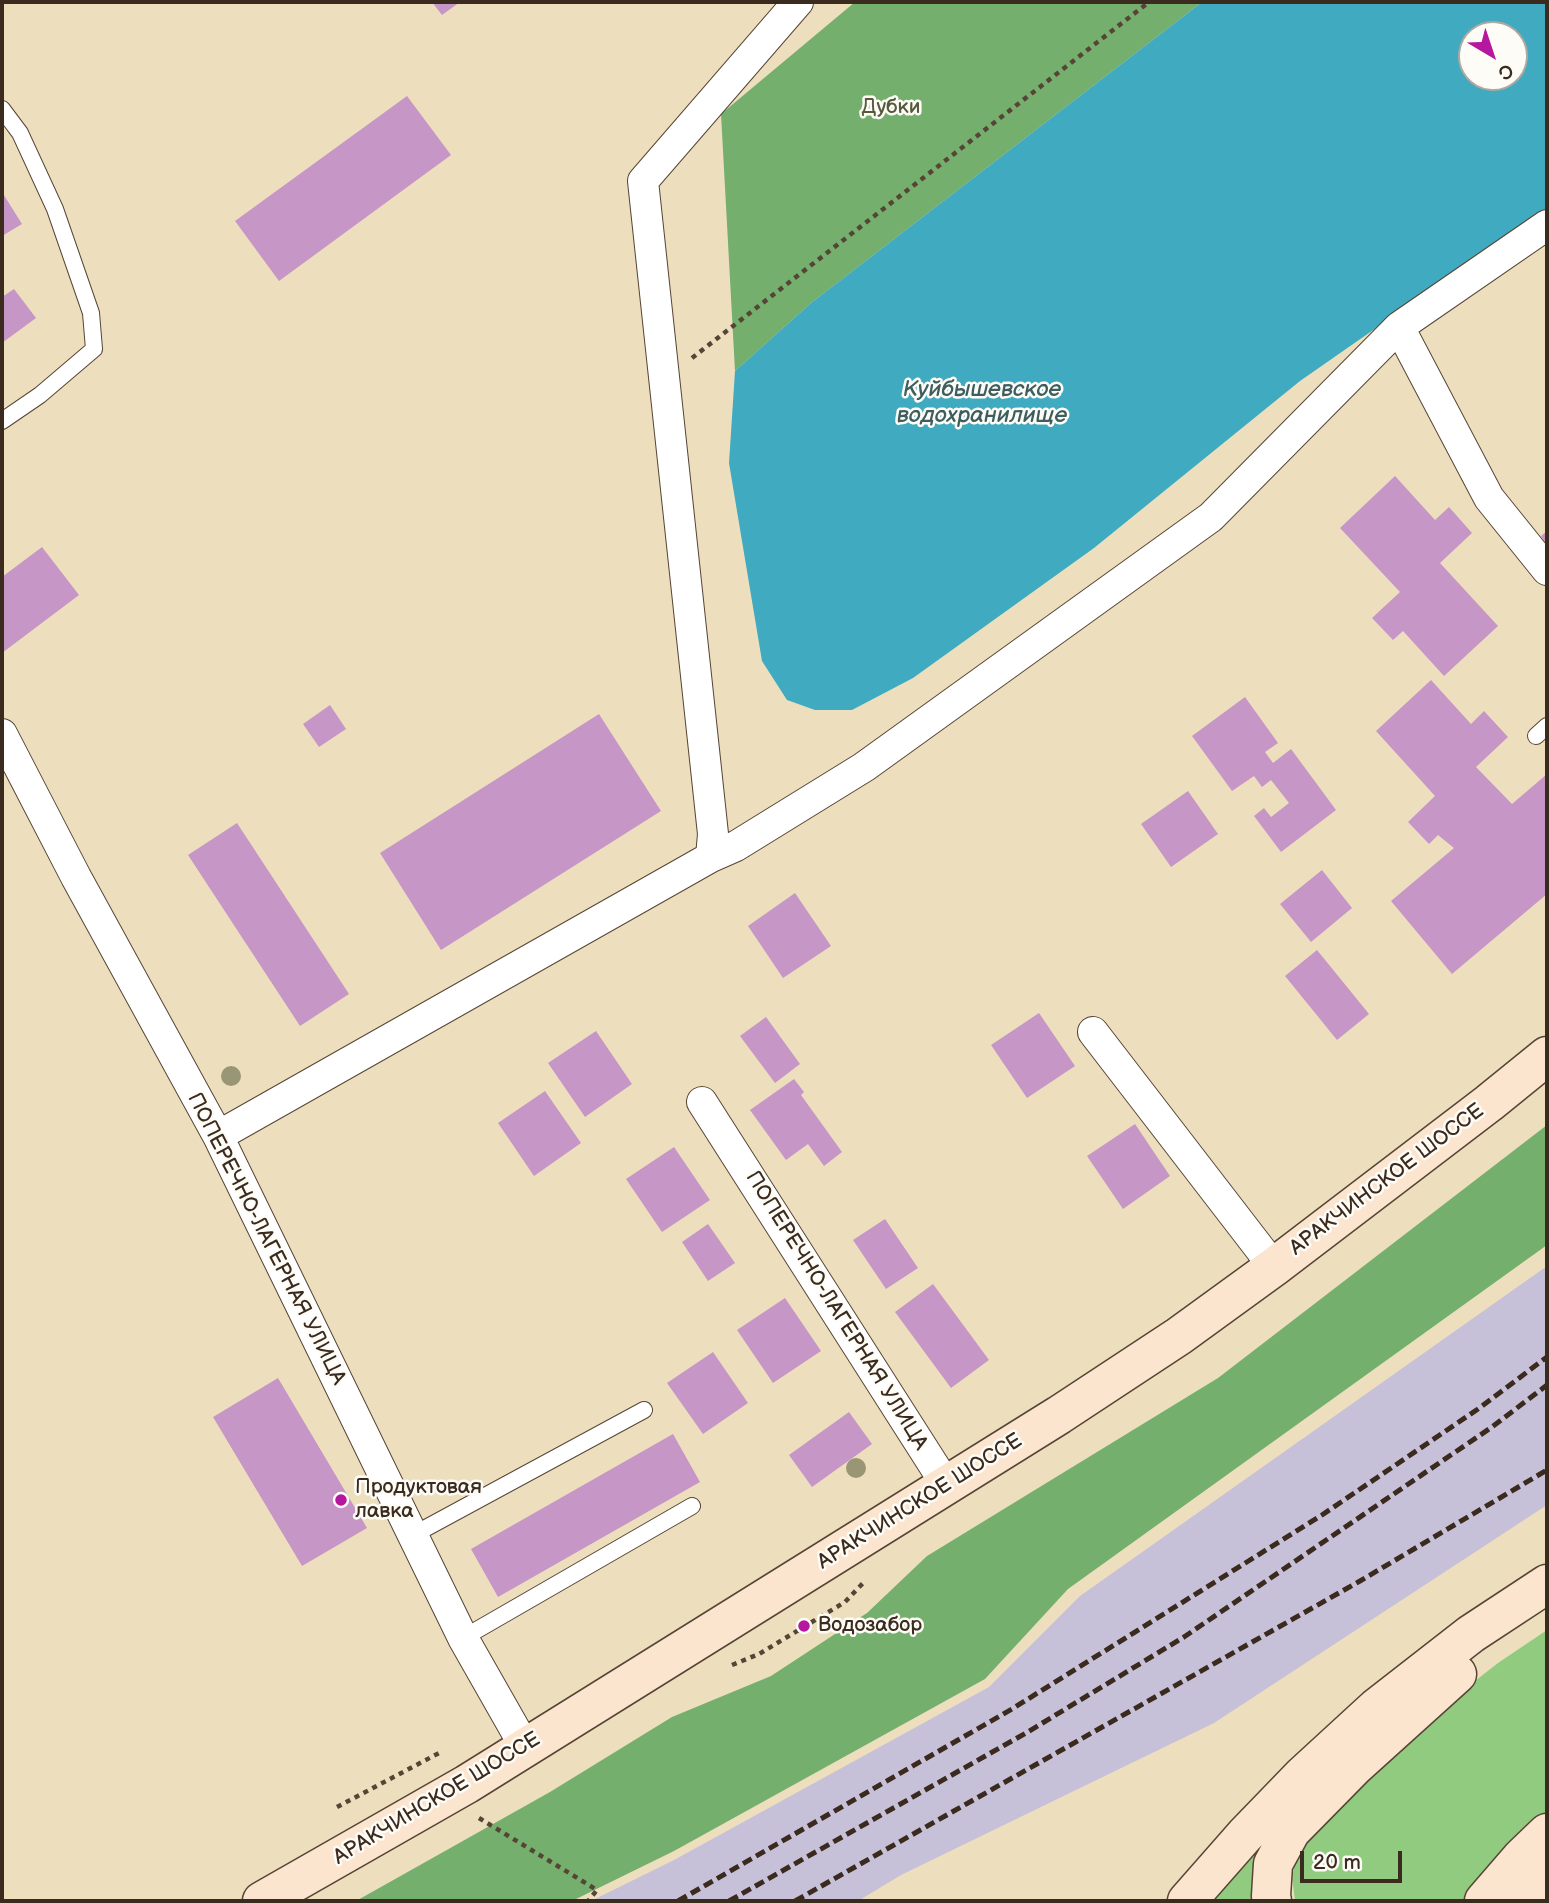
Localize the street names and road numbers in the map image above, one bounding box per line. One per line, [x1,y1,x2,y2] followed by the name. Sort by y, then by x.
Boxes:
[181,1089,351,1389] street label: ПОПЕРЕЧНО-ЛАГЕРНАЯ УЛИЦА
[1285,1099,1489,1261] street label: АРАКЧИНСКОЕ ШОССЕ
[739,1167,933,1455] street label: ПОПЕРЕЧНО-ЛАГЕРНАЯ УЛИЦА
[813,1429,1027,1575] street label: АРАКЧИНСКОЕ ШОССЕ
[329,1727,545,1871] street label: АРАКЧИНСКОЕ ШОССЕ

